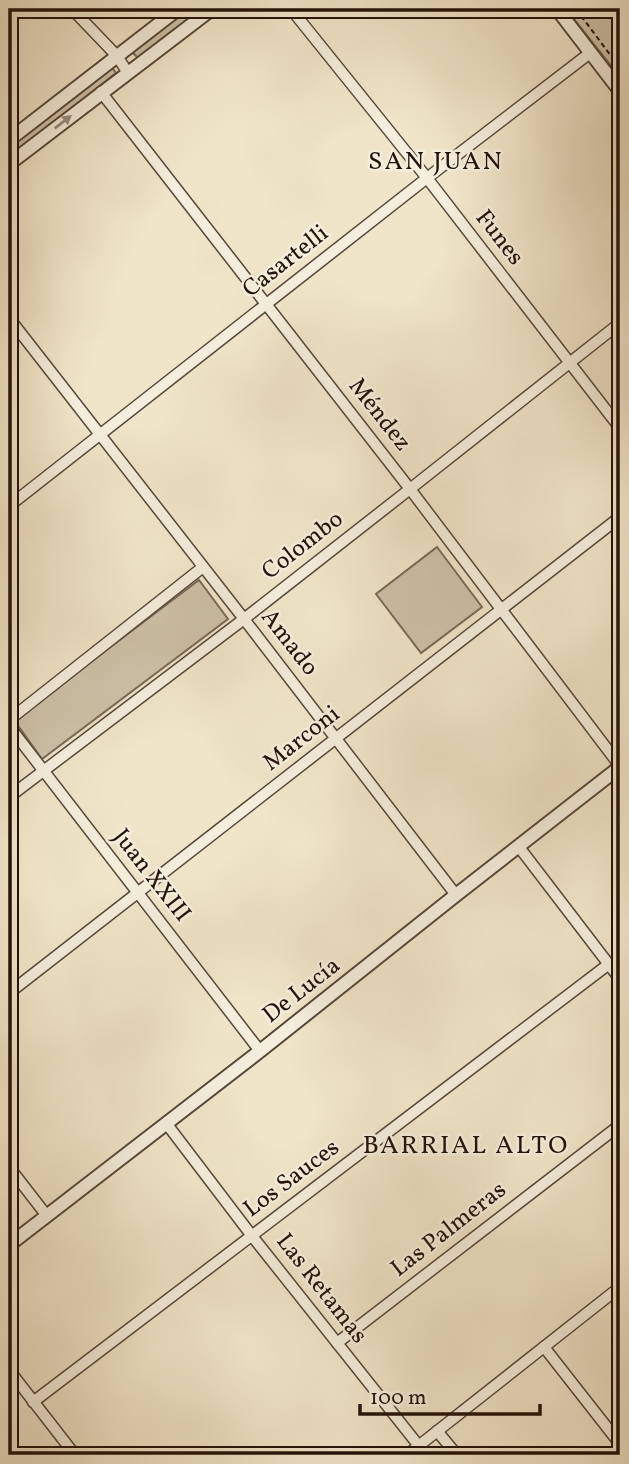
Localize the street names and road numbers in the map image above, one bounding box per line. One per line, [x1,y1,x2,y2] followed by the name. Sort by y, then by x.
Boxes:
[466,203,532,273] street label: Funes
[236,217,336,307] street label: Casartelli
[340,371,418,459] street label: Méndez
[255,503,351,589] street label: Colombo
[252,602,326,684] street label: Amado
[256,698,348,780] street label: Marconi
[104,822,198,930] street label: Juan XXIII
[256,950,348,1032] street label: De Lucía
[237,1132,347,1226] street label: Los Sauces
[384,1174,514,1286] street label: Las Palmeras
[267,1227,375,1351] street label: Las Retamas

